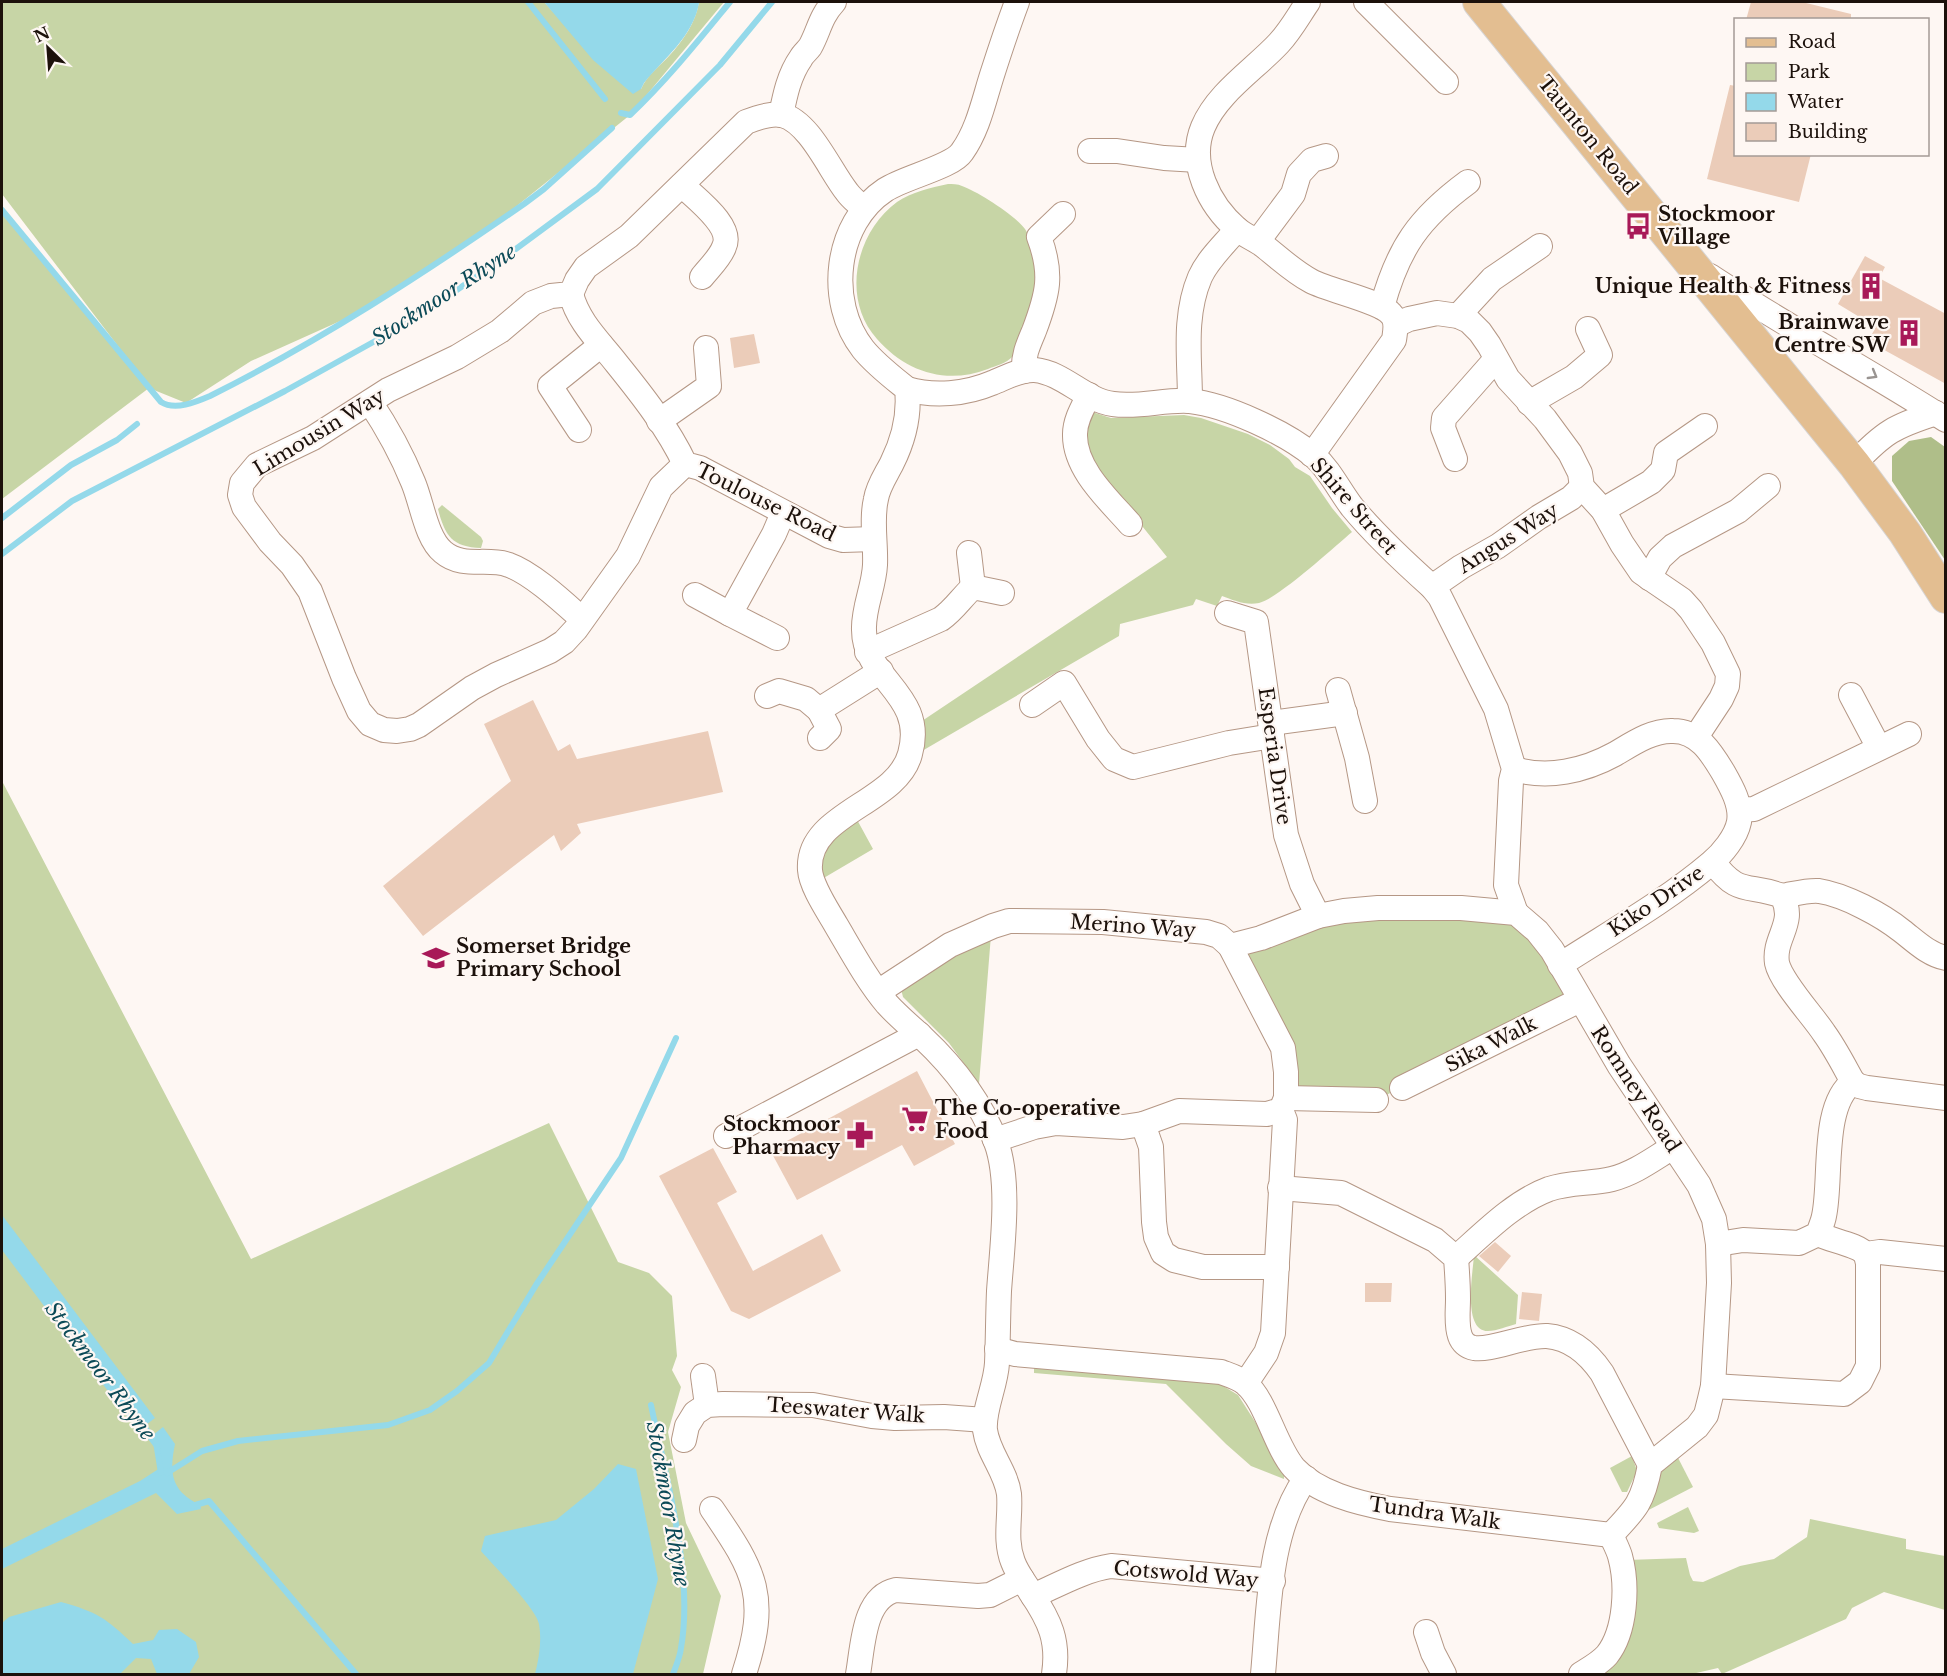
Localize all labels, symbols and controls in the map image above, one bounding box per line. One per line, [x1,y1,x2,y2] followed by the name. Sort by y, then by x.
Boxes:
[18,18,78,78] north arrow
[1734,18,1929,156] legend
[31,22,53,47] text: N
[1788,31,1836,53] text: Road
[1788,61,1830,83] text: Park
[1533,71,1643,199] street label: Taunton Road
[1787,91,1844,113] text: Water
[1788,121,1867,143] text: Building
[1657,202,1775,249] place label: Stockmoor Village
[1623,211,1653,241] bus stop icon: Stockmoor Village
[367,238,522,351] water label: Stockmoor Rhyne
[1856,271,1886,301] building icon: Unique Health & Fitness
[1595,274,1851,298] place label: Unique Health & Fitness
[1774,310,1889,357] place label: Brainwave Centre SW
[1894,318,1924,348] building icon: Brainwave Centre SW
[1867,368,1877,380] one-way arrow
[249,383,389,481] street label: Limousin Way
[1306,453,1403,560] street label: Shire Street
[692,458,840,546] street label: Toulouse Road
[1453,498,1563,579] street label: Angus Way
[1253,686,1297,826] street label: Esperia Drive
[1604,860,1708,942] street label: Kiko Drive
[1069,910,1197,942] street label: Merino Way
[456,934,631,981] place label: Somerset Bridge Primary School
[421,943,451,973] school or university icon: Somerset Bridge Primary School
[1441,1010,1541,1077] street label: Sika Walk
[1586,1021,1686,1157] street label: Romney Road
[935,1096,1120,1143] place label: The Co-operative Food
[900,1104,930,1134] supermarket icon: The Co-operative Food
[723,1112,841,1159] place label: Stockmoor Pharmacy
[845,1120,875,1150] pharmacy icon: Stockmoor Pharmacy
[39,1296,161,1446] water label: Stockmoor Rhyne
[766,1393,926,1428] street label: Teeswater Walk
[641,1419,695,1589] water label: Stockmoor Rhyne
[1368,1492,1503,1534] street label: Tundra Walk
[1112,1556,1260,1592] street label: Cotswold Way

